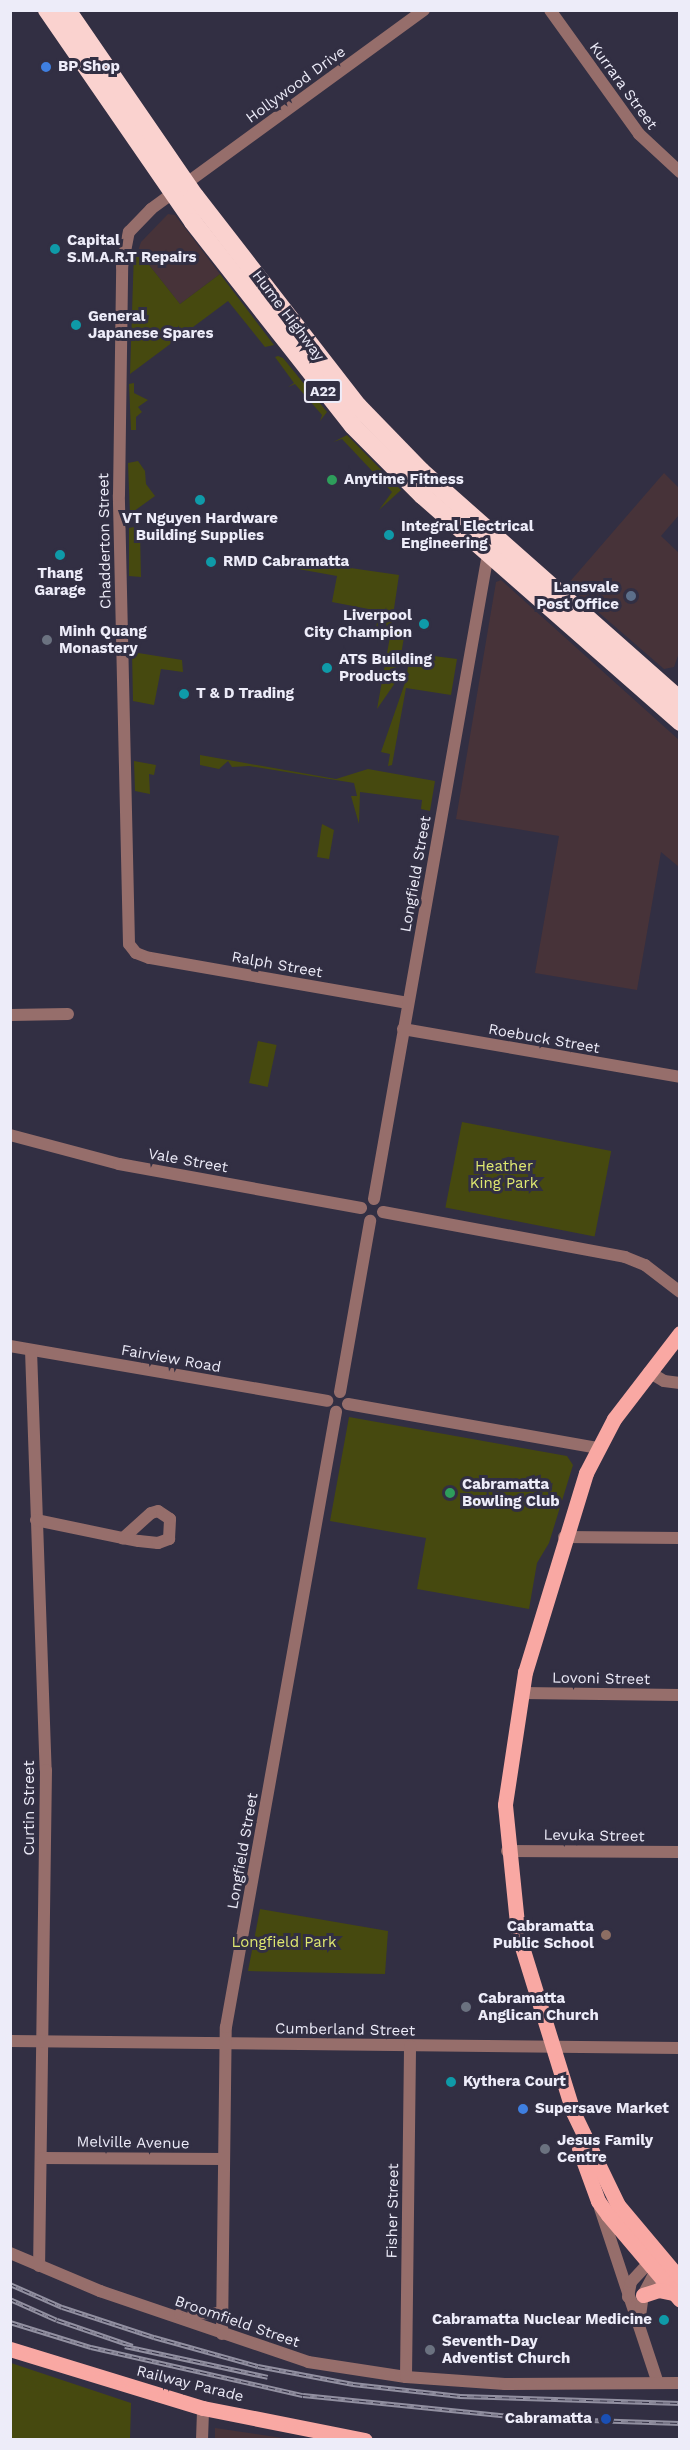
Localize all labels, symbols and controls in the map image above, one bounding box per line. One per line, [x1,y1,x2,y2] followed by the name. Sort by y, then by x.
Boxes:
[585,39,661,133] street label: Kurrara Street
[243,43,349,127] street label: Hollywood Drive
[58,58,120,76] place label: BP Shop
[39,60,53,74] marker: BP Shop
[67,231,197,266] place label: Capital S.M.A.R.T Repairs
[48,242,62,256] marker: Capital S.M.A.R.T Repairs
[248,267,328,365] street label: Hume Highway
[88,307,213,342] place label: General Japanese Spares
[69,318,83,332] marker: General Japanese Spares
[304,380,342,402] road number: A22
[344,471,464,489] place label: Anytime Fitness
[95,473,115,609] street label: Chadderton Street
[325,473,339,487] marker: Anytime Fitness
[193,493,207,507] marker: VT Nguyen Hardware Building Supplies
[122,509,278,544] place label: VT Nguyen Hardware Building Supplies
[401,517,534,552] place label: Integral Electrical Engineering
[382,528,396,542] marker: Integral Electrical Engineering
[53,548,67,562] marker: Thang Garage
[223,553,349,571] place label: RMD Cabramatta
[204,555,218,569] marker: RMD Cabramatta
[34,564,86,599] place label: Thang Garage
[537,578,619,613] place label: Lansvale Post Office
[624,589,638,603] marker: Lansvale Post Office
[304,606,412,641] place label: Liverpool City Champion
[417,617,431,631] marker: Liverpool City Champion
[59,622,147,657] place label: Minh Quang Monastery
[40,633,54,647] marker: Minh Quang Monastery
[339,650,432,685] place label: ATS Building Products
[320,661,334,675] marker: ATS Building Products
[196,685,294,703] place label: T & D Trading
[177,687,191,701] marker: T & D Trading
[397,814,435,934] street label: Longfield Street
[230,948,324,982] street label: Ralph Street
[487,1020,601,1058] street label: Roebuck Street
[147,1145,229,1177] street label: Vale Street
[470,1157,538,1192] park label: Heather King Park
[119,1341,223,1377] street label: Fairview Road
[462,1475,560,1510] place label: Cabramatta Bowling Club
[443,1486,457,1500] marker: Cabramatta Bowling Club
[552,1669,650,1689] street label: Lovoni Street
[21,1760,39,1856] street label: Curtin Street
[224,1791,262,1911] street label: Longfield Street
[543,1826,645,1846] street label: Levuka Street
[493,1917,594,1952] place label: Cabramatta Public School
[599,1928,613,1942] marker: Cabramatta Public School
[232,1934,336,1952] park label: Longfield Park
[478,1989,599,2024] place label: Cabramatta Anglican Church
[459,2000,473,2014] marker: Cabramatta Anglican Church
[275,2020,415,2040] street label: Cumberland Street
[463,2073,566,2091] place label: Kythera Court
[444,2075,458,2089] marker: Kythera Court
[535,2100,669,2118] place label: Supersave Market
[516,2102,530,2116] marker: Supersave Market
[557,2131,653,2166] place label: Jesus Family Centre
[76,2133,190,2153] street label: Melville Avenue
[538,2142,552,2156] marker: Jesus Family Centre
[383,2163,403,2259] street label: Fisher Street
[172,2292,302,2352] street label: Broomfield Street
[432,2311,652,2329] place label: Cabramatta Nuclear Medicine
[657,2313,671,2327] marker: Cabramatta Nuclear Medicine
[442,2332,570,2367] place label: Seventh-Day Adventist Church
[423,2343,437,2357] marker: Seventh-Day Adventist Church
[134,2362,246,2406] street label: Railway Parade
[505,2410,592,2428] place label: Cabramatta
[597,2410,615,2428] marker: Cabramatta

